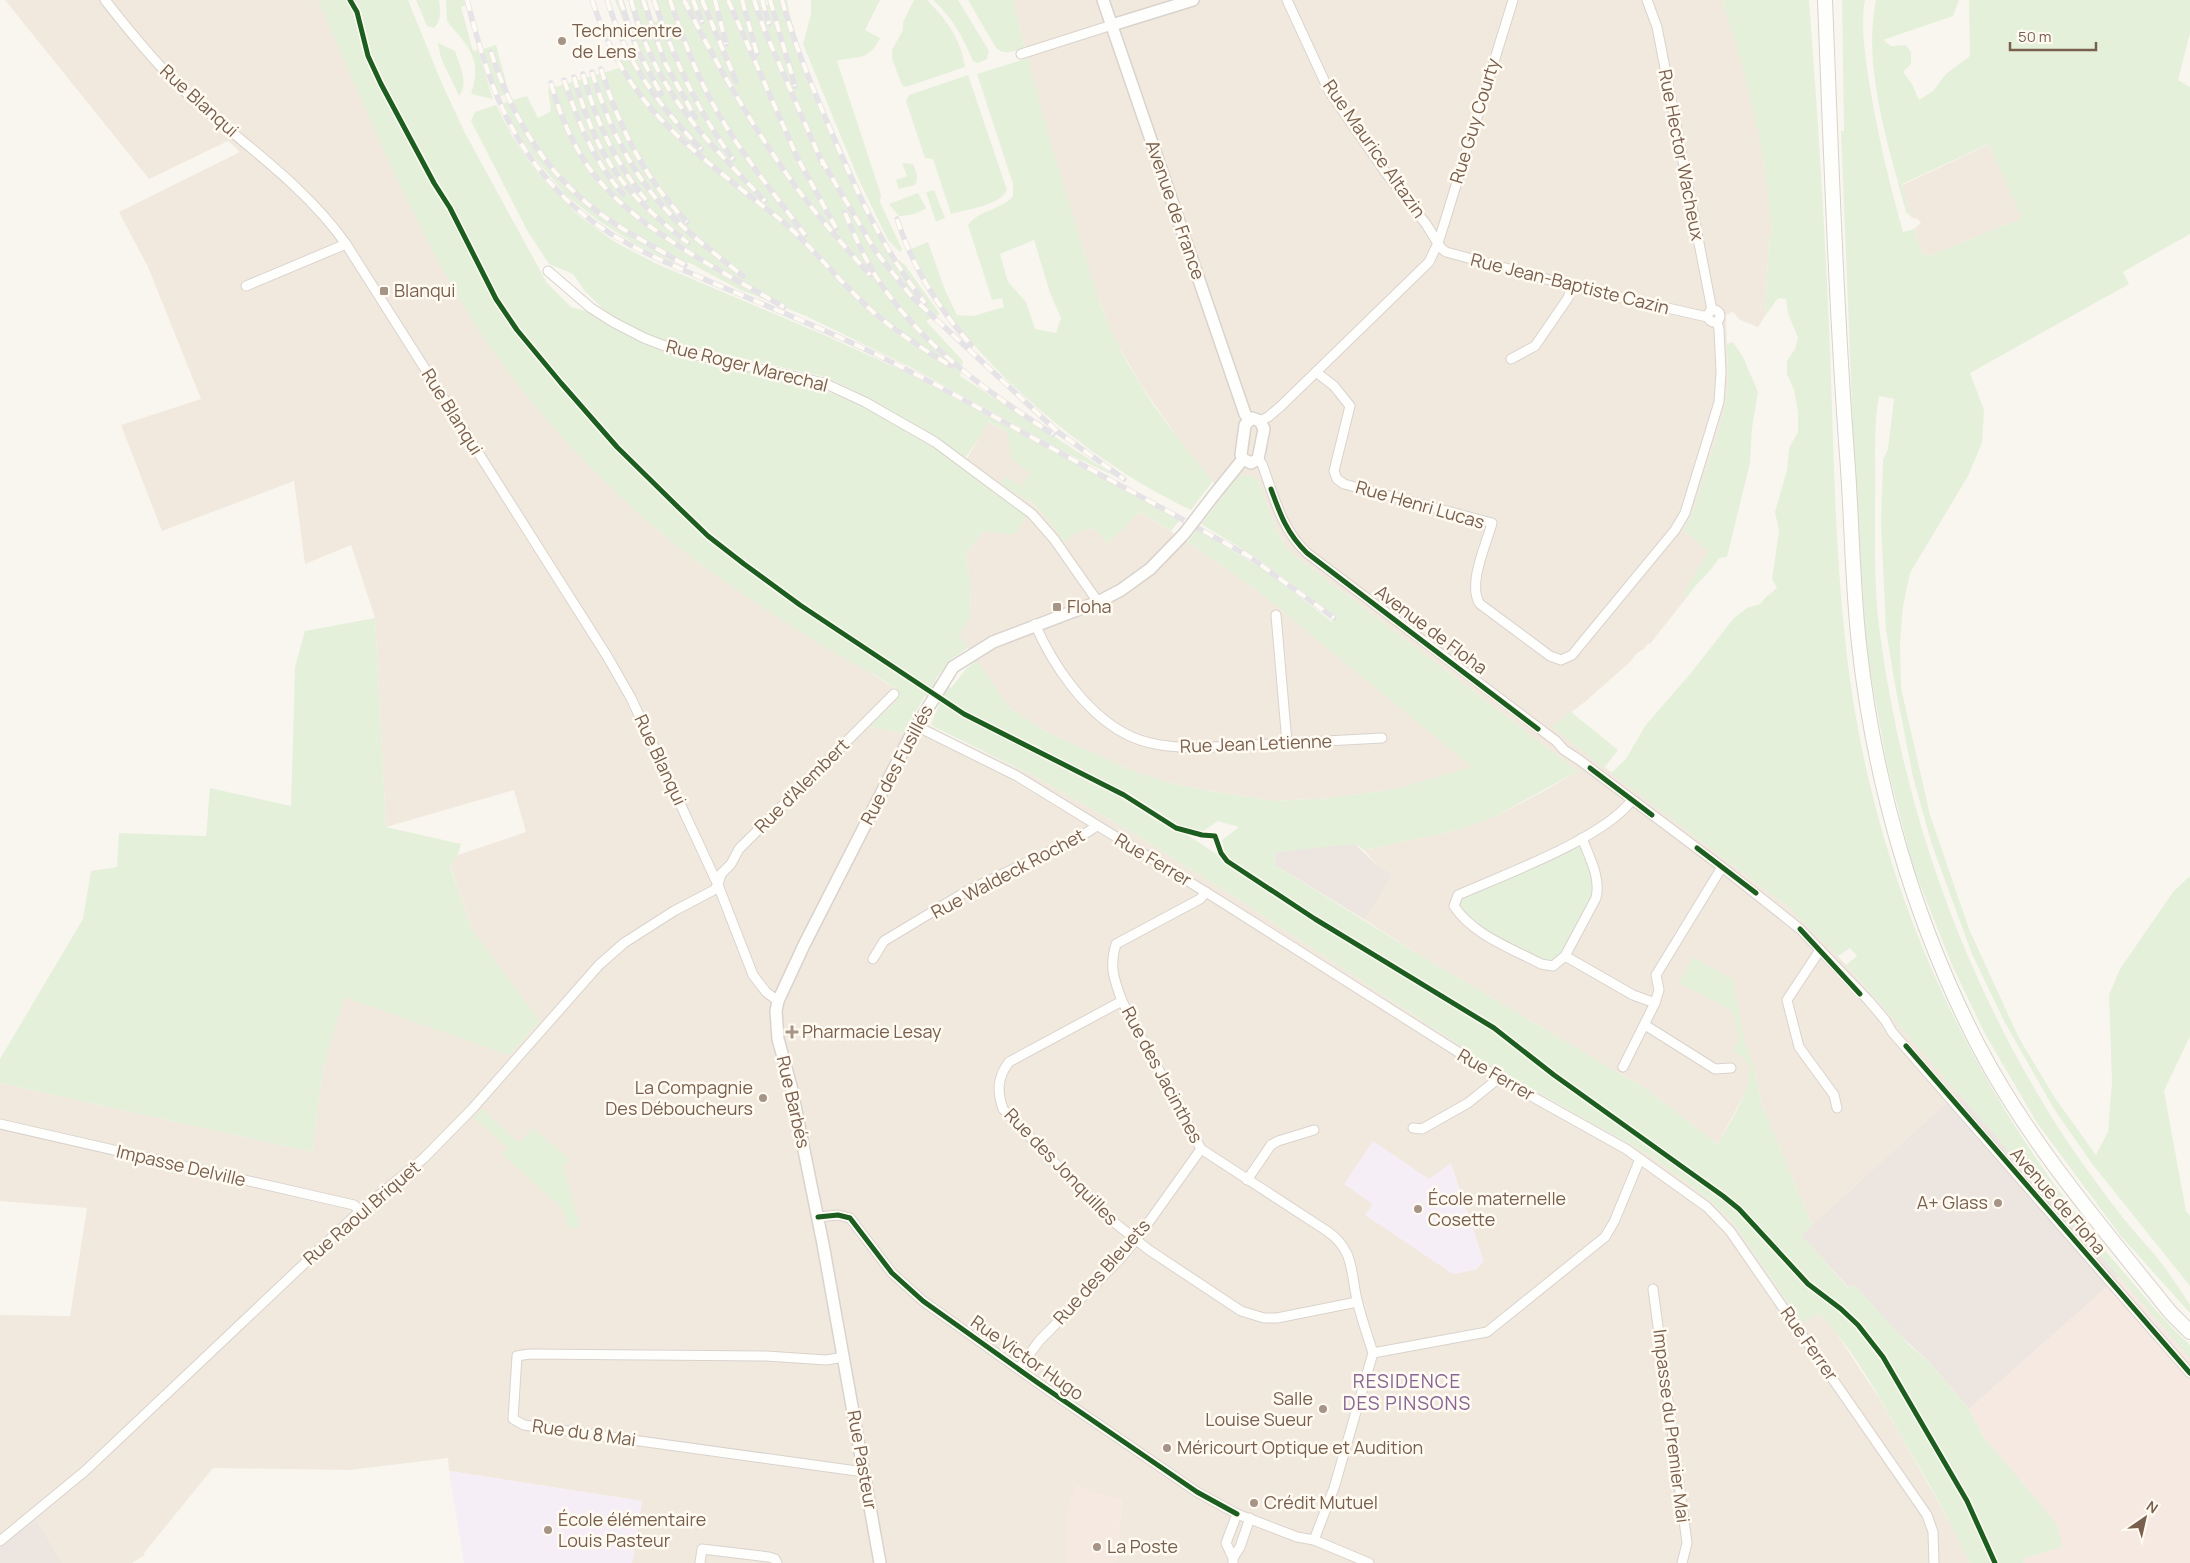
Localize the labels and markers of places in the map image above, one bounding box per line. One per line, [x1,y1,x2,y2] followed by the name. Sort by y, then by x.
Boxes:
[572,18,682,63] place label: Technicentre de Lens
[556,35,568,47] marker: Technicentre de Lens
[394,278,456,302] place label: Blanqui
[378,285,390,297] marker: Blanqui
[1067,594,1112,618] place label: Floha
[1051,601,1063,613] marker: Floha
[802,1019,942,1043] place label: Pharmacie Lesay
[786,1026,798,1038] marker: Pharmacie Lesay
[605,1075,753,1120] place label: La Compagnie Des Déboucheurs
[757,1092,769,1104] marker: La Compagnie Des Déboucheurs
[1428,1186,1566,1231] place label: École maternelle Cosette
[1917,1190,1988,1214] place label: A+ Glass
[1992,1197,2004,1209] marker: A+ Glass
[1412,1203,1424,1215] marker: École maternelle Cosette
[1205,1386,1314,1431] place label: Salle Louise Sueur
[1317,1403,1329,1415] marker: Salle Louise Sueur
[1177,1435,1423,1459] place label: Méricourt Optique et Audition
[1161,1442,1173,1454] marker: Méricourt Optique et Audition
[1264,1490,1378,1514] place label: Crédit Mutuel
[1248,1497,1260,1509] marker: Crédit Mutuel
[558,1507,706,1552] place label: École élémentaire Louis Pasteur
[542,1524,554,1536] marker: École élémentaire Louis Pasteur
[1107,1534,1178,1558] place label: La Poste
[1091,1541,1103,1553] marker: La Poste

